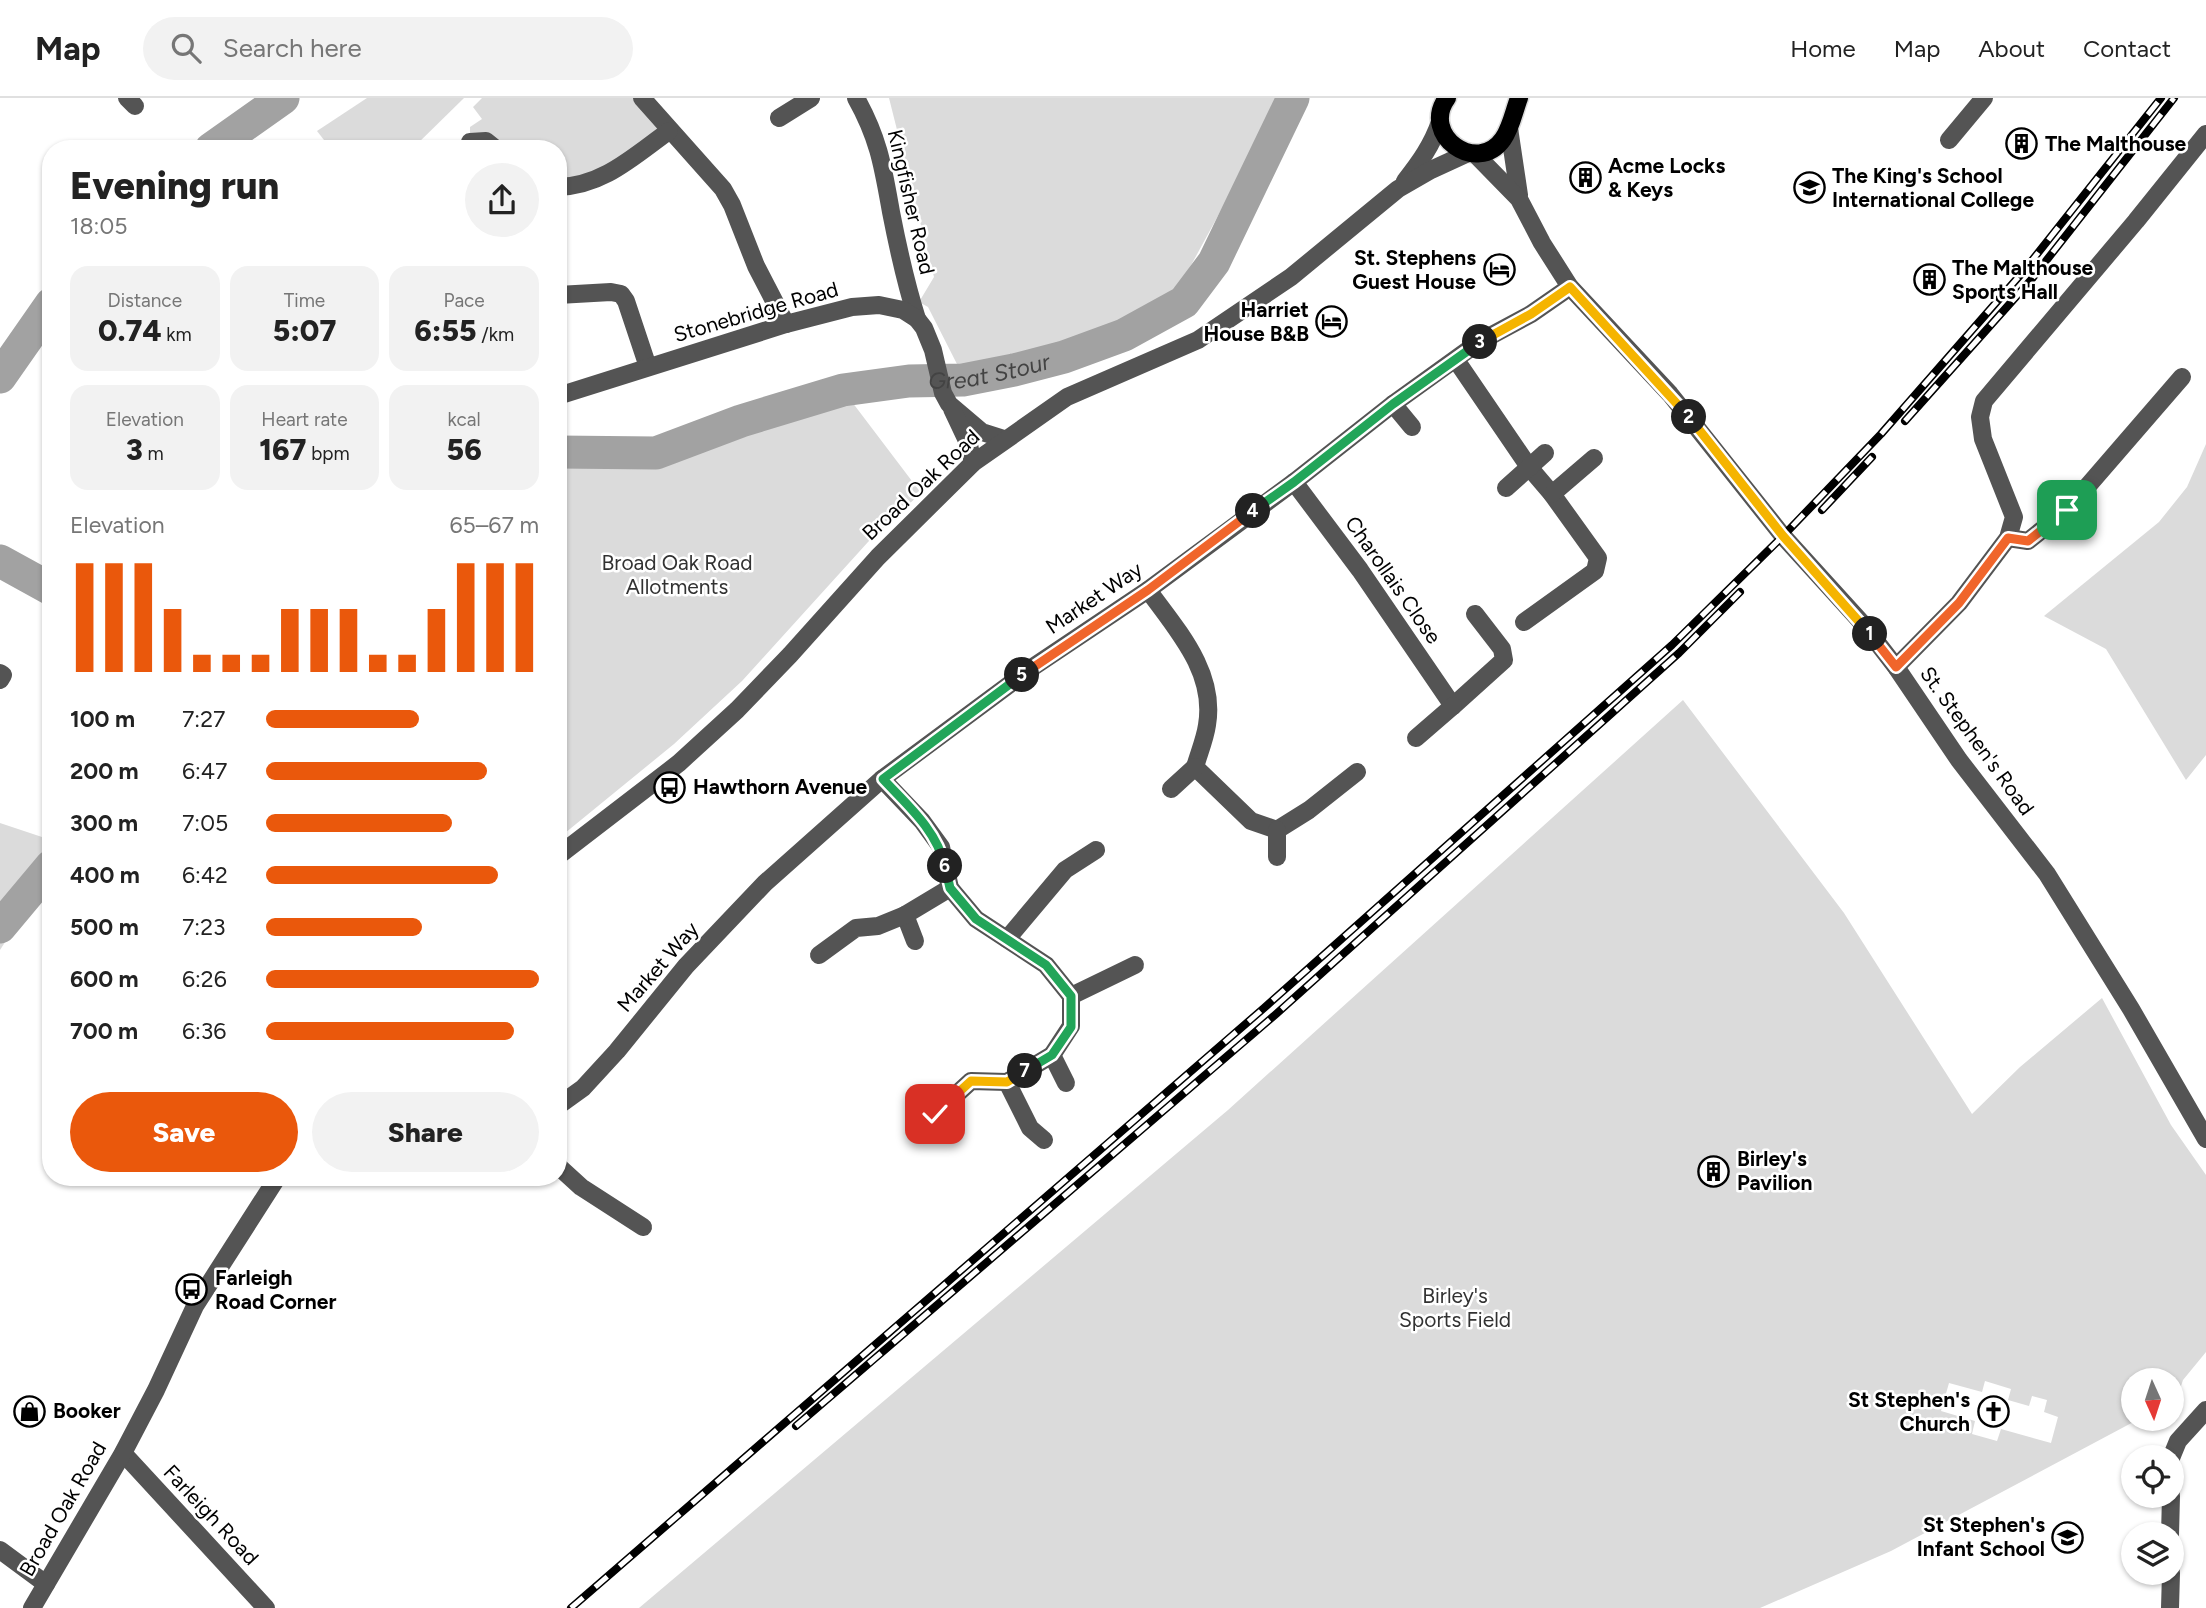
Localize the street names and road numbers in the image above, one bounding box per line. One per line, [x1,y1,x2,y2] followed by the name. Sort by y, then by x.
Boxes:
[883,127,940,277] street label: Kingfisher Road
[671,276,841,347] street label: Stonebridge Road
[857,424,984,545] street label: Broad Oak Road
[1340,511,1447,648] street label: Charollais Close
[1041,556,1147,639] street label: Market Way
[1915,662,2040,820] street label: St. Stephen's Road
[612,917,703,1017] street label: Market Way
[14,1437,111,1580] street label: Broad Oak Road
[159,1459,264,1570] street label: Farleigh Road

